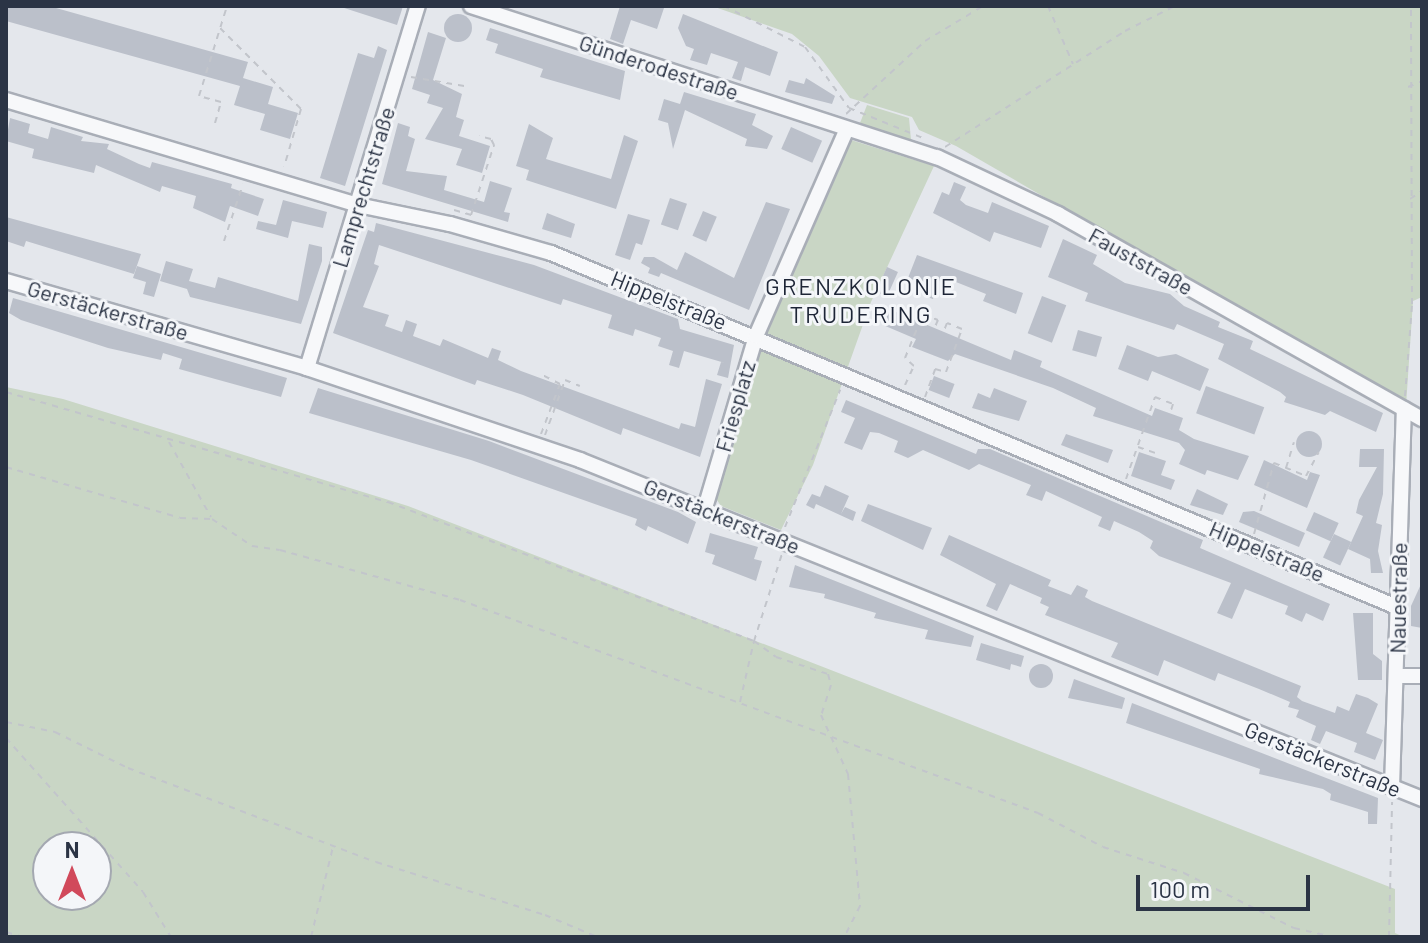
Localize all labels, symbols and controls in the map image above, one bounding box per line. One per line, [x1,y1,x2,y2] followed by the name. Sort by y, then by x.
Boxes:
[576,29,742,105] street label: Günderodestraße
[326,103,400,271] street label: Lamprechtstraße
[1084,222,1198,300] street label: Fauststraße
[607,265,731,335] street label: Hippelstraße
[765,272,957,328] district label: GRENZKOLONIE TRUDERING
[24,274,192,346] street label: Gerstäckerstraße
[709,357,761,455] street label: Friesplatz
[640,473,804,559] street label: Gerstäckerstraße
[1205,515,1329,587] street label: Hippelstraße
[1384,542,1412,654] street label: Nauestraße
[1241,716,1405,802] street label: Gerstäckerstraße
[32,831,112,911] north arrow
[65,836,79,862] text: N
[1140,859,1314,909] scale bar
[1150,874,1210,903] text: 100 m

